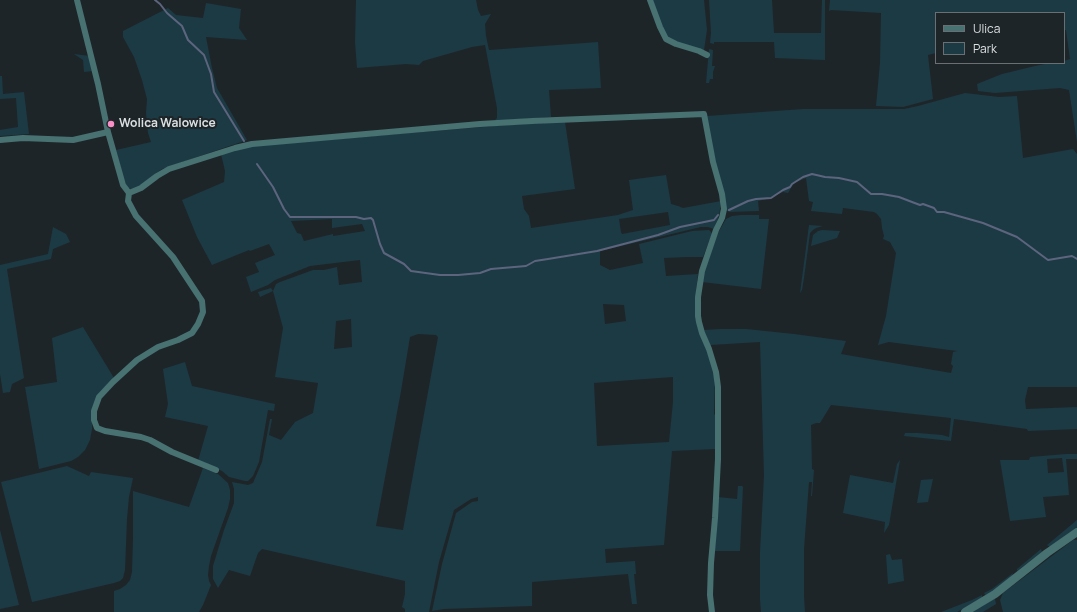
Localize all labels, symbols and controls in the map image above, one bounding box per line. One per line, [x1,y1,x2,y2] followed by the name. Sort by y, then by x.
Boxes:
[935,12,1065,64] legend
[973,20,1000,37] text: Ulica
[973,40,997,57] text: Park
[119,117,216,131] place label: Wolica Walowice
[106,119,116,129] marker: Wolica Walowice

